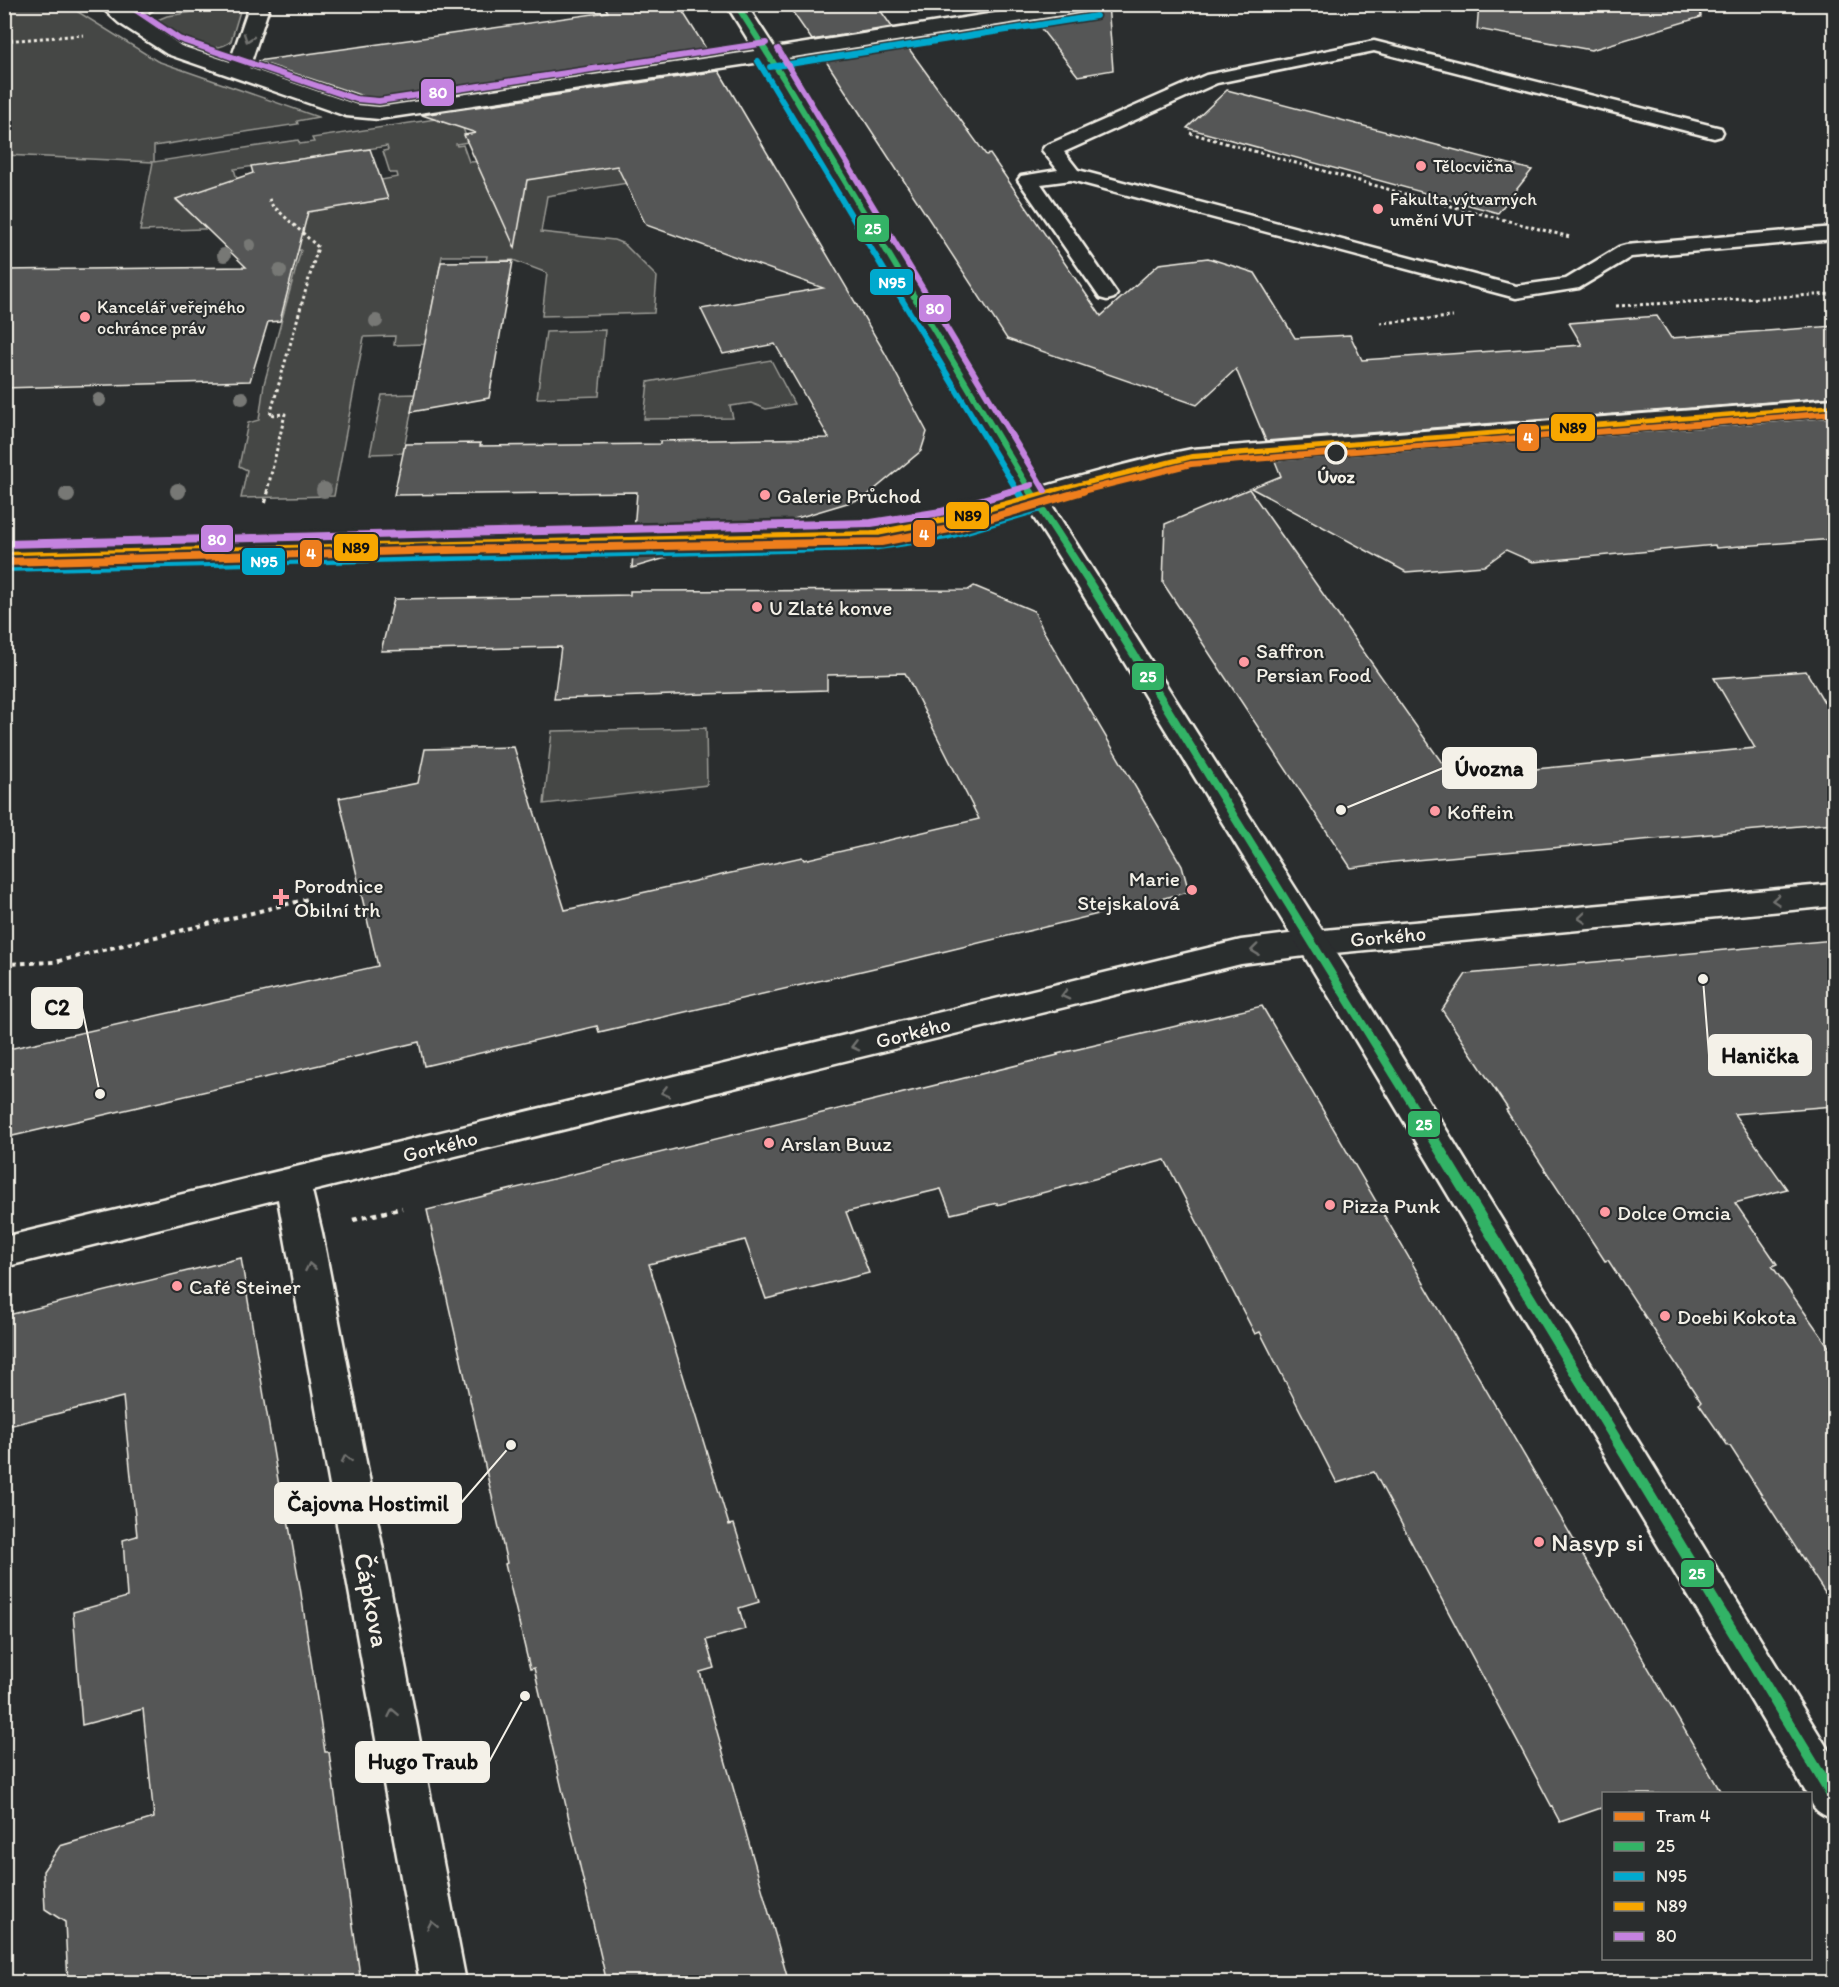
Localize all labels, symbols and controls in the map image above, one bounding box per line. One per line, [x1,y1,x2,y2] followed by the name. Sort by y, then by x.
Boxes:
[243,32,256,43] one-way arrow
[420,78,455,107] line badge: 80
[429,83,447,102] text: 80
[1433,155,1514,177] place label: Tělocvična
[1414,159,1428,173] marker: Tělocvična
[1390,188,1537,231] place label: Fakulta výtvarných umění VUT
[1371,202,1385,216] marker: Fakulta výtvarných umění VUT
[856,214,890,243] line badge: 25
[865,219,882,238] text: 25
[869,268,914,296] line badge: N95
[878,273,906,292] text: N95
[918,294,952,323] line badge: 80
[97,296,245,339] place label: Kancelář veřejného ochránce práv
[926,299,944,318] text: 80
[78,310,92,324] marker: Kancelář veřejného ochránce práv
[1550,413,1596,442] line badge: N89
[1559,418,1587,437] text: N89
[1516,423,1540,452] line badge: 4
[1523,428,1533,447] text: 4
[1325,442,1347,464] marker: Úvoz
[1317,466,1356,488] place label: Úvoz
[777,483,922,508] place label: Galerie Průchod
[758,488,772,502] marker: Galerie Průchod
[945,501,990,530] line badge: N89
[954,506,982,525] text: N89
[912,519,936,548] line badge: 4
[200,524,234,553] line badge: 80
[919,525,929,544] text: 4
[208,530,226,549] text: 80
[333,533,379,562] line badge: N89
[342,538,370,557] text: N89
[299,539,323,568] line badge: 4
[306,544,316,563] text: 4
[241,547,286,576] line badge: N95
[250,552,278,571] text: N95
[769,595,892,620] place label: U Zlaté konve
[750,600,764,614] marker: U Zlaté konve
[1256,638,1371,687] place label: Saffron Persian Food
[1237,655,1251,669] marker: Saffron Persian Food
[1131,662,1165,691] line badge: 25
[1140,667,1157,686] text: 25
[1443,748,1536,788] callout: Úvozna
[1454,755,1524,782] text: Úvozna
[1447,799,1514,824] place label: Koffein
[1428,804,1442,818] marker: Koffein
[1077,866,1180,915] place label: Marie Stejskalová
[294,873,383,922] place label: Porodnice Obilní trh
[1185,883,1199,897] marker: Marie Stejskalová
[272,888,290,906] marker: Porodnice Obilní trh
[1772,893,1781,906] one-way arrow
[1578,911,1587,924] one-way arrow
[1349,920,1427,952] street label: Gorkého
[1250,944,1259,956] one-way arrow
[1060,987,1070,1000] one-way arrow
[32,988,82,1028] callout: C2
[44,994,70,1021] text: C2
[873,1011,953,1053] street label: Gorkého
[1709,1035,1811,1075] callout: Hanička
[850,1038,860,1051] one-way arrow
[1721,1042,1799,1069] text: Hanička
[661,1084,671,1097] one-way arrow
[1407,1110,1441,1138] line badge: 25
[1416,1115,1433,1134] text: 25
[400,1125,480,1167] street label: Gorkého
[781,1131,892,1156] place label: Arslan Buuz
[762,1136,776,1150] marker: Arslan Buuz
[1342,1193,1440,1218] place label: Pizza Punk
[1323,1198,1337,1212] marker: Pizza Punk
[1617,1200,1731,1225] place label: Dolce Omcia
[1598,1205,1612,1219] marker: Dolce Omcia
[304,1263,317,1273] one-way arrow
[189,1274,301,1299] place label: Café Steiner
[170,1279,184,1293] marker: Café Steiner
[1677,1304,1797,1329] place label: Doebi Kokota
[1658,1309,1672,1323] marker: Doebi Kokota
[340,1454,353,1464] one-way arrow
[275,1483,461,1523] callout: Čajovna Hostimil
[287,1490,450,1517] text: Čajovna Hostimil
[1551,1526,1644,1558] place label: Nasyp si
[1532,1535,1546,1549] marker: Nasyp si
[347,1550,397,1650] street label: Čápkova
[1680,1559,1715,1588] line badge: 25
[1689,1564,1706,1583] text: 25
[387,1708,400,1718] one-way arrow
[356,1742,489,1782] callout: Hugo Traub
[368,1748,478,1775] text: Hugo Traub
[1602,1792,1812,1960] legend
[1656,1805,1711,1827] text: Tram 4
[1656,1835,1675,1857] text: 25
[1656,1865,1687,1887] text: N95
[1656,1895,1687,1917] text: N89
[427,1920,439,1930] one-way arrow
[1656,1925,1677,1947] text: 80

